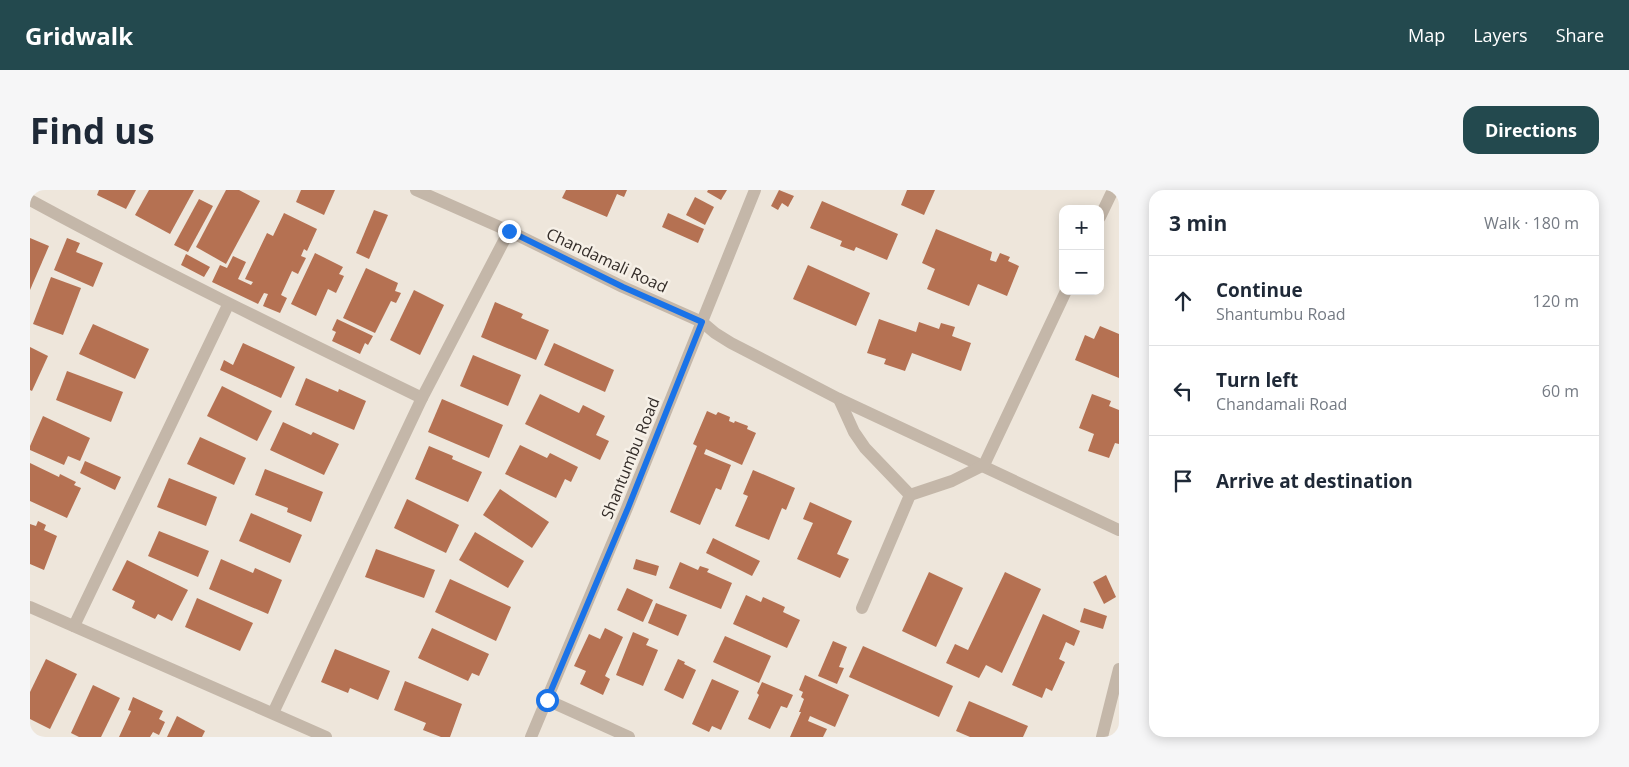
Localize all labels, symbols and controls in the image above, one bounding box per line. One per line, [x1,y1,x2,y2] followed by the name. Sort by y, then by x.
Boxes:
[25,19,133,52] text: Gridwalk
[1408,23,1445,47] text: Map
[1473,23,1528,47] text: Layers
[1556,23,1604,47] text: Share
[1463,106,1599,154] button: Directions
[30,107,155,154] text: Find us
[1059,205,1104,295] map controls
[1059,205,1104,250] button: +
[1169,209,1227,237] text: 3 min
[1484,212,1579,234] text: Walk · 180 m
[498,220,521,243] route end
[543,222,671,298] street label: Chandamali Road
[1059,250,1104,295] button: −
[1216,277,1303,303] text: Continue
[1169,287,1197,315] icon: ahead
[1533,290,1579,312] text: 120 m
[1216,303,1346,325] text: Shantumbu Road
[1216,367,1298,393] text: Turn left
[1169,377,1197,405] icon: left
[1542,380,1579,402] text: 60 m
[1216,393,1347,415] text: Chandamali Road
[596,394,664,522] street label: Shantumbu Road
[1169,467,1197,495] icon: arrive
[1216,468,1413,494] text: Arrive at destination
[536,689,559,712] route start

